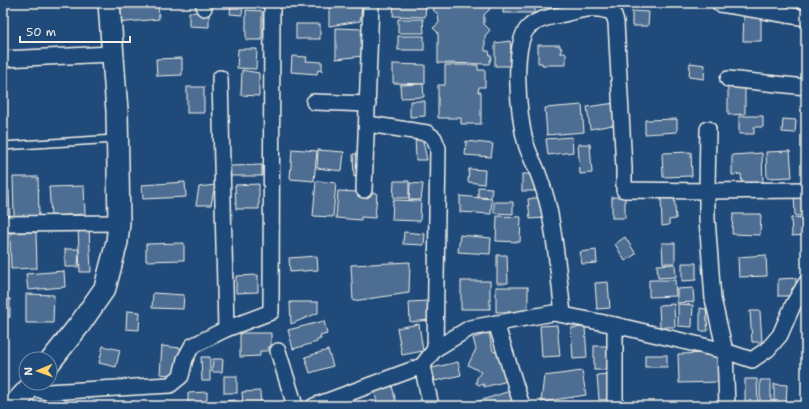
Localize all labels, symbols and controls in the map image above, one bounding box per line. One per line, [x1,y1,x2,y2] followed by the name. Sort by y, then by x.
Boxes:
[20,18,130,44] scale bar
[26,24,56,40] text: 50 m
[18,351,58,391] north arrow
[21,366,36,376] text: N

